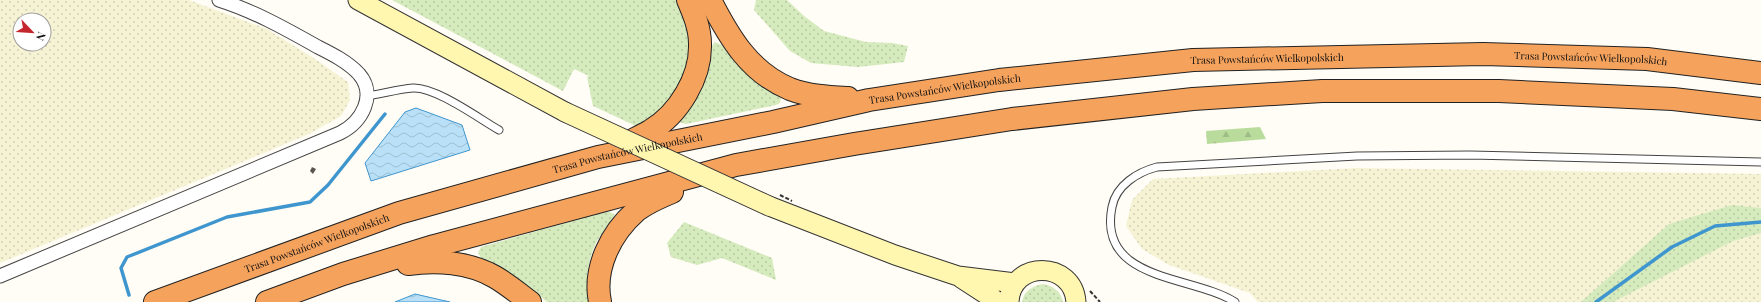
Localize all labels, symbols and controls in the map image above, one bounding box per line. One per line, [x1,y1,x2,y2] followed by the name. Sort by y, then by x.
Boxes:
[12,12,52,52] north arrow
[33,30,50,43] text: N
[1514,48,1668,68] street label: Trasa Powstańców Wielkopolskich
[1190,50,1344,67] street label: Trasa Powstańców Wielkopolskich
[868,71,1021,107] street label: Trasa Powstańców Wielkopolskich
[551,129,704,177] street label: Trasa Powstańców Wielkopolskich
[242,210,391,276] street label: Trasa Powstańców Wielkopolskich

